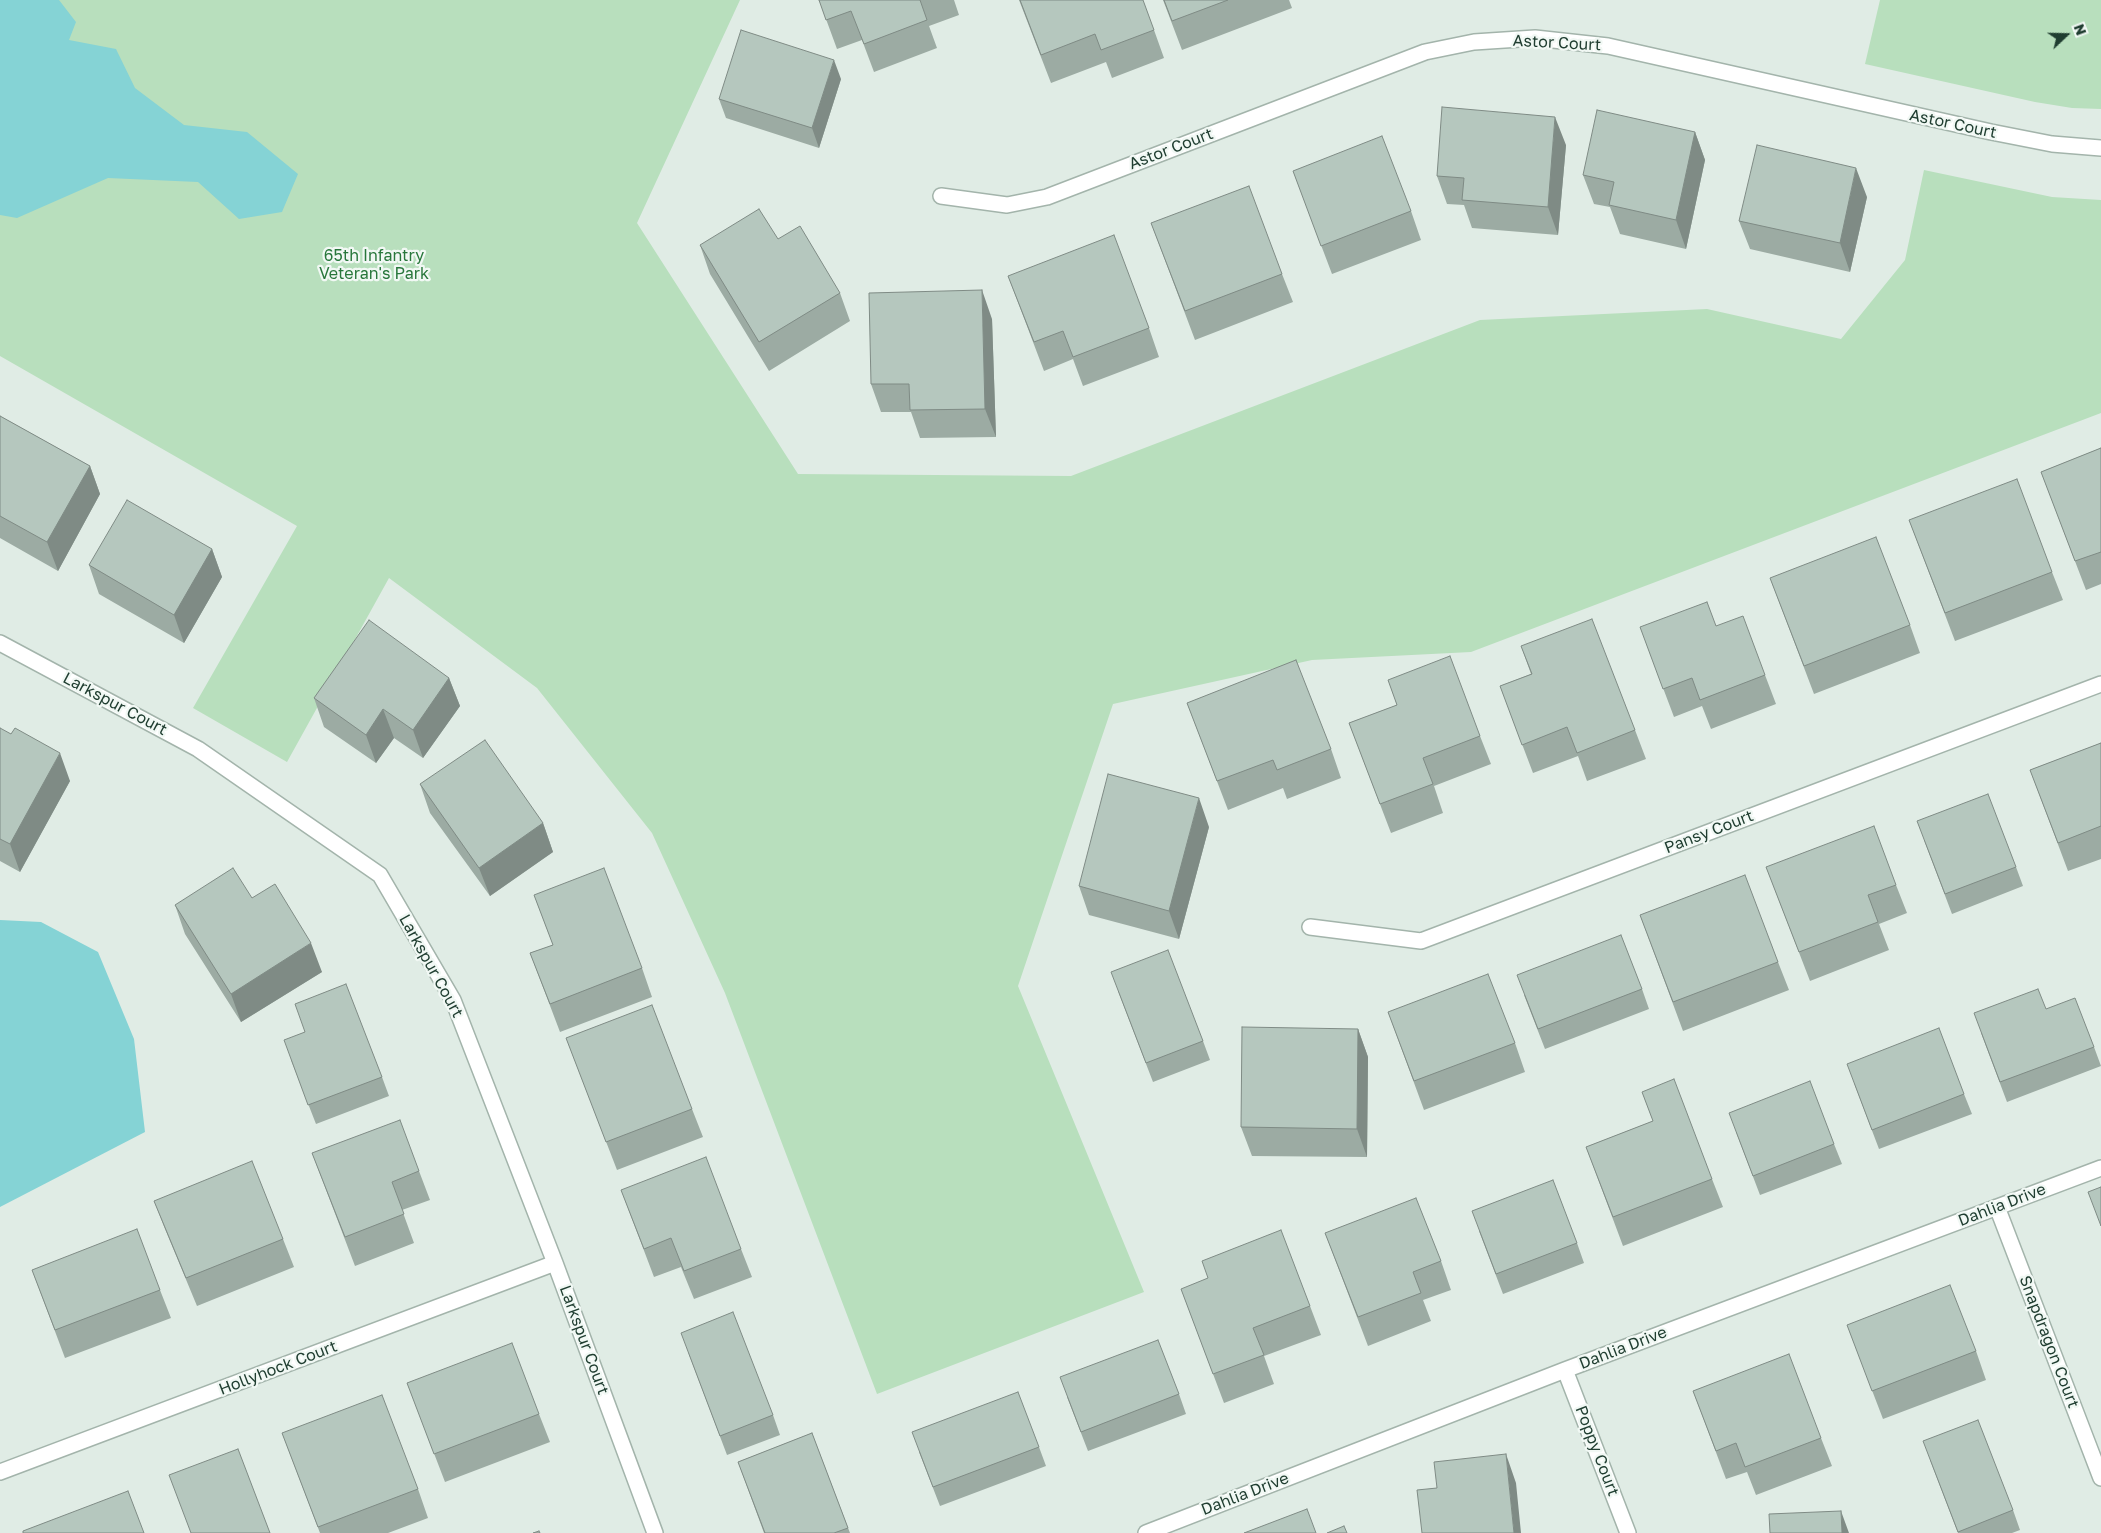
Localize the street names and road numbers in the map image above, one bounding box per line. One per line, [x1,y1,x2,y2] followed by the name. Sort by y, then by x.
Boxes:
[1512,31,1602,55] street label: Astor Court
[1908,105,1998,143] street label: Astor Court
[1126,124,1216,174] street label: Astor Court
[60,669,170,739] street label: Larkspur Court
[1662,806,1756,858] street label: Pansy Court
[395,911,467,1021] street label: Larkspur Court
[1956,1180,2048,1230] street label: Dahlia Drive
[2015,1273,2083,1411] street label: Snapdragon Court
[555,1283,613,1397] street label: Larkspur Court
[1577,1323,1669,1373] street label: Dahlia Drive
[216,1337,340,1399] street label: Hollyhock Court
[1571,1403,1623,1499] street label: Poppy Court
[1199,1469,1291,1519] street label: Dahlia Drive

